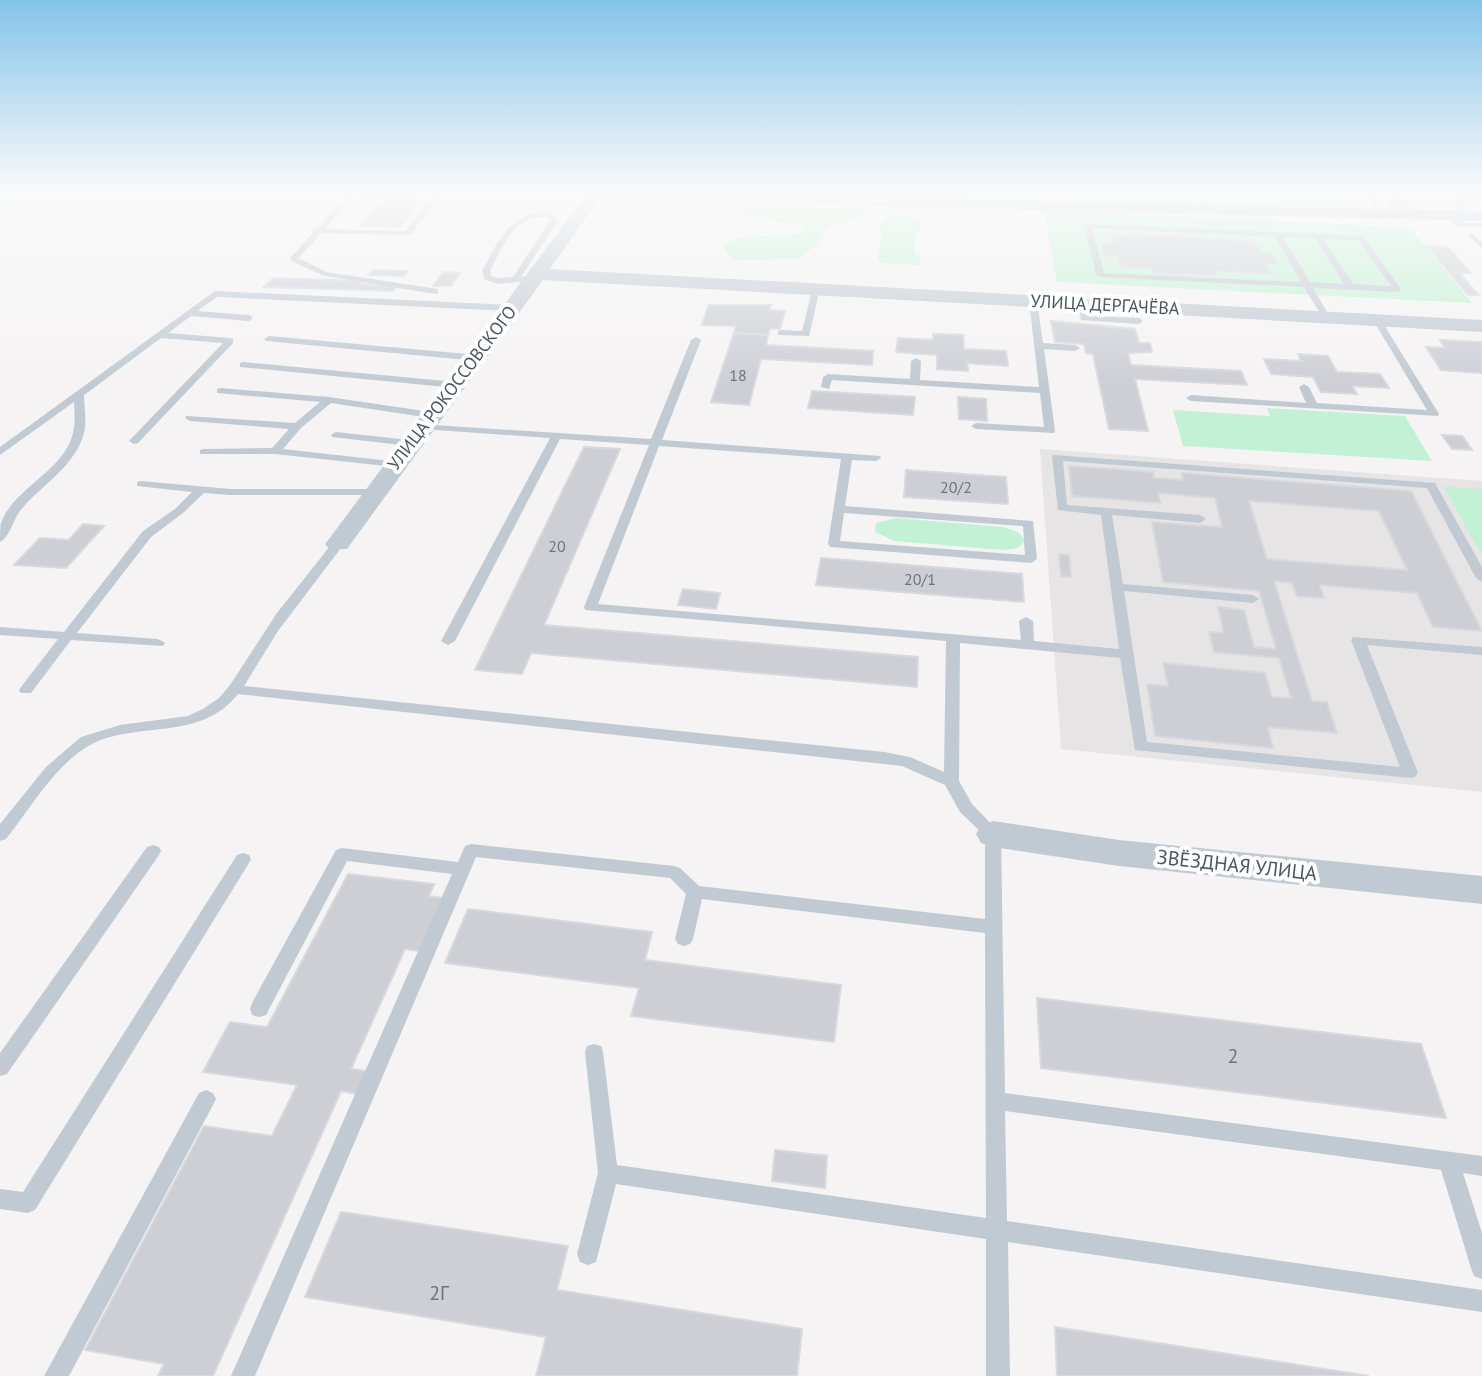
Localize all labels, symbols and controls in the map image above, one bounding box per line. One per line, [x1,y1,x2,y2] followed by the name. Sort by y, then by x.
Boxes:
[1030,289,1180,320] street label: УЛИЦА ДЕРГАЧЁВА
[382,301,521,475] street label: УЛИЦА РОКОССОВСКОГО
[729,365,747,385] house number: 18
[940,477,972,497] house number: 20/2
[548,536,566,556] house number: 20
[904,569,936,589] house number: 20/1
[1156,844,1319,886] street label: ЗВЁЗДНАЯ УЛИЦА
[1228,1043,1238,1069] house number: 2
[429,1280,450,1306] house number: 2Г

